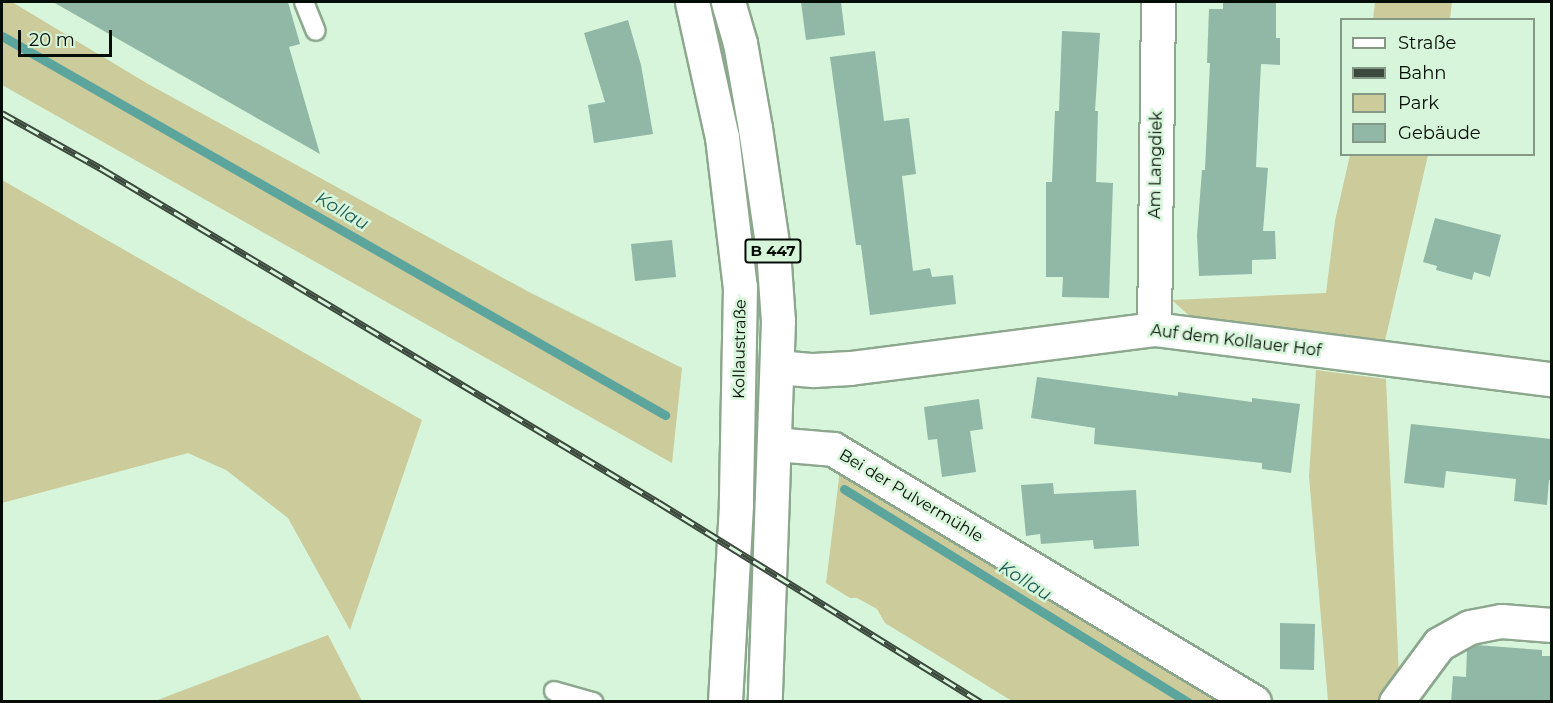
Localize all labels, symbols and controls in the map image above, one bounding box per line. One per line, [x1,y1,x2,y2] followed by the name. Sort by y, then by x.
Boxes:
[21,18,116,56] scale bar
[1340,18,1535,156] legend
[29,29,75,51] text: 20 m
[1398,32,1456,54] text: Straße
[1398,62,1447,84] text: Bahn
[1398,92,1439,114] text: Park
[1145,111,1167,219] street label: Am Langdiek
[1398,122,1481,144] text: Gebäude
[312,187,372,235] water label: Kollau
[743,239,803,263] road number: B 447
[730,299,750,399] street label: Kollaustraße
[1150,321,1322,361] street label: Auf dem Kollauer Hof
[835,445,987,547] street label: Bei der Pulvermühle
[995,557,1055,605] water label: Kollau

